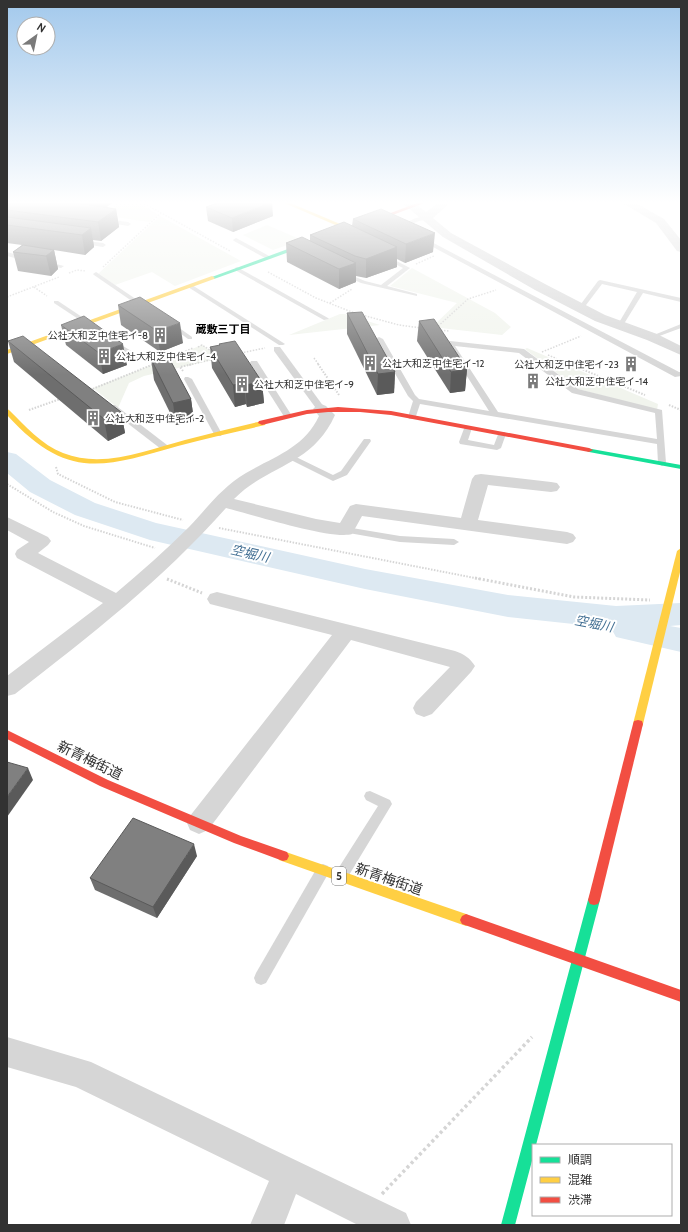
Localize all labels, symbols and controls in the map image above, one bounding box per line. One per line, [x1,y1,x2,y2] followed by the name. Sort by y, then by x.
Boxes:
[16,16,56,56] north arrow
[34,20,49,36] text: N
[196,322,251,336] district label: 蔵敷三丁目
[151,326,169,344] building icon: 公社大和芝中住宅イ-8
[48,329,148,342] place label: 公社大和芝中住宅イ-8
[95,347,113,365] building icon: 公社大和芝中住宅イ-4
[116,350,216,363] place label: 公社大和芝中住宅イ-4
[361,354,379,372] building icon: 公社大和芝中住宅イ-12
[622,355,640,373] building icon: 公社大和芝中住宅イ-23
[382,357,485,370] place label: 公社大和芝中住宅イ-12
[514,358,619,371] place label: 公社大和芝中住宅イ-23
[524,372,542,390] building icon: 公社大和芝中住宅イ-14
[233,375,251,393] building icon: 公社大和芝中住宅イ-9
[545,375,648,388] place label: 公社大和芝中住宅イ-14
[254,378,354,391] place label: 公社大和芝中住宅イ-9
[84,409,102,427] building icon: 公社大和芝中住宅イ-2
[105,412,204,425] place label: 公社大和芝中住宅イ-2
[229,541,273,566] water label: 空堀川
[573,611,617,635] water label: 空堀川
[55,737,125,783] street label: 新青梅街道
[353,859,425,899] street label: 新青梅街道
[332,867,346,885] road number: 5
[532,1144,672,1216] legend
[568,1152,592,1167] text: 順調
[568,1172,592,1187] text: 混雑
[568,1192,592,1207] text: 渋滞

